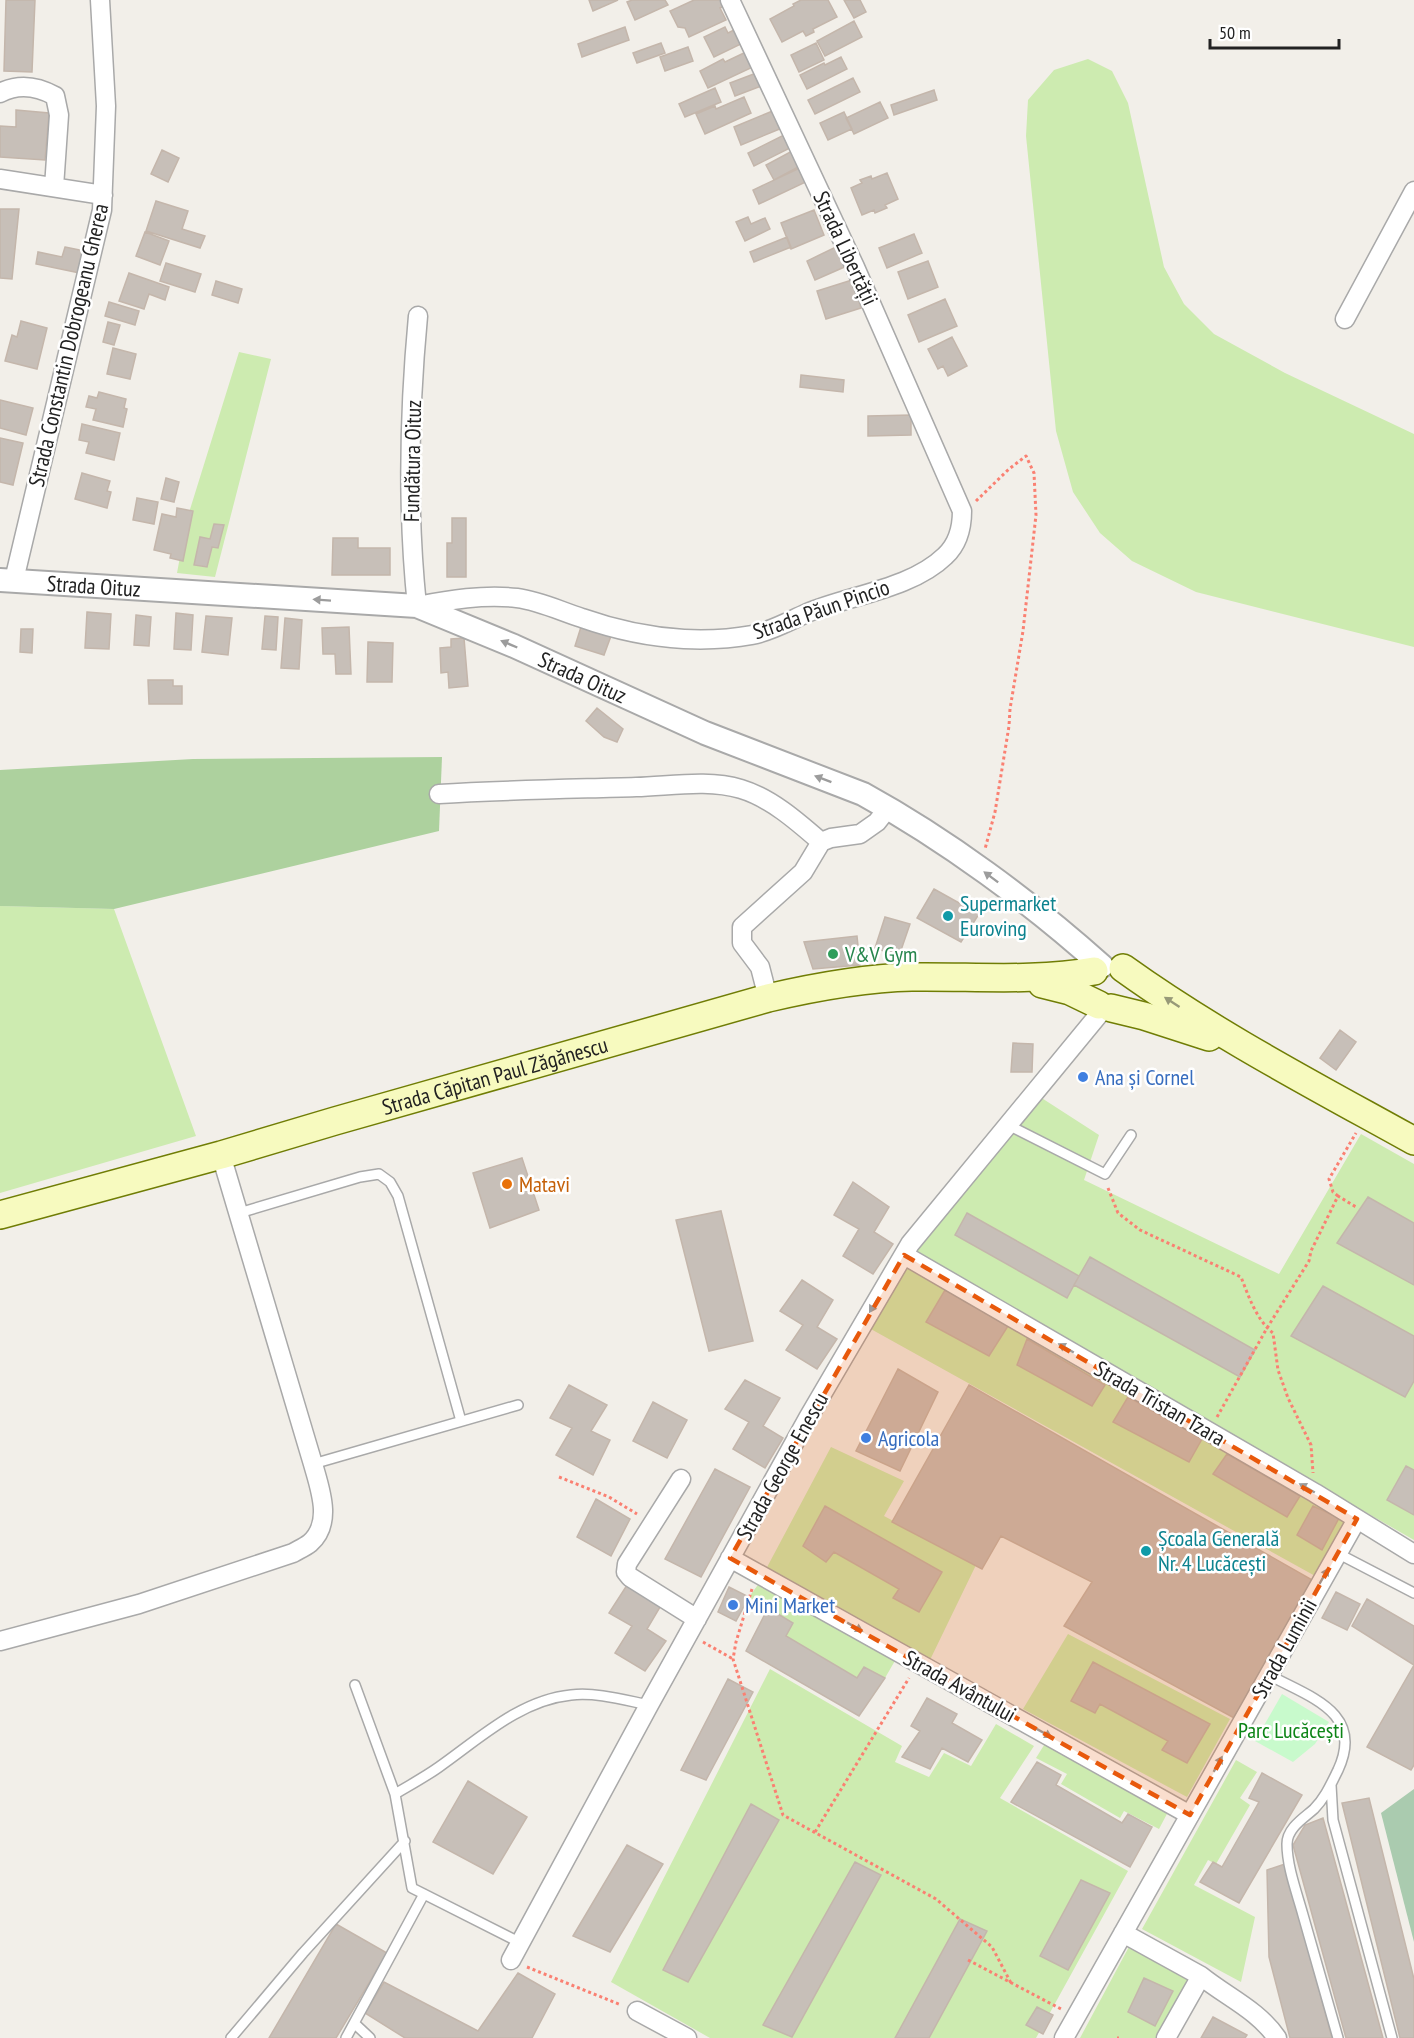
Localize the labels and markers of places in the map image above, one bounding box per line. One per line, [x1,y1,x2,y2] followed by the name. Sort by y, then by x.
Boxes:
[960,889,1056,942] place label: Supermarket Euroving
[941,909,955,923] marker: Supermarket Euroving
[844,940,917,968] place label: V&V Gym
[826,947,840,961] marker: V&V Gym
[1095,1063,1195,1091] place label: Ana și Cornel
[1076,1070,1090,1084] marker: Ana și Cornel
[519,1170,570,1198] place label: Matavi
[500,1177,514,1191] marker: Matavi
[878,1424,939,1452] place label: Agricola
[859,1431,873,1445] marker: Agricola
[1158,1524,1279,1577] place label: Școala Generală Nr. 4 Lucăcești
[1139,1544,1153,1558] marker: Școala Generală Nr. 4 Lucăcești
[745,1591,835,1619] place label: Mini Market
[726,1598,740,1612] marker: Mini Market

